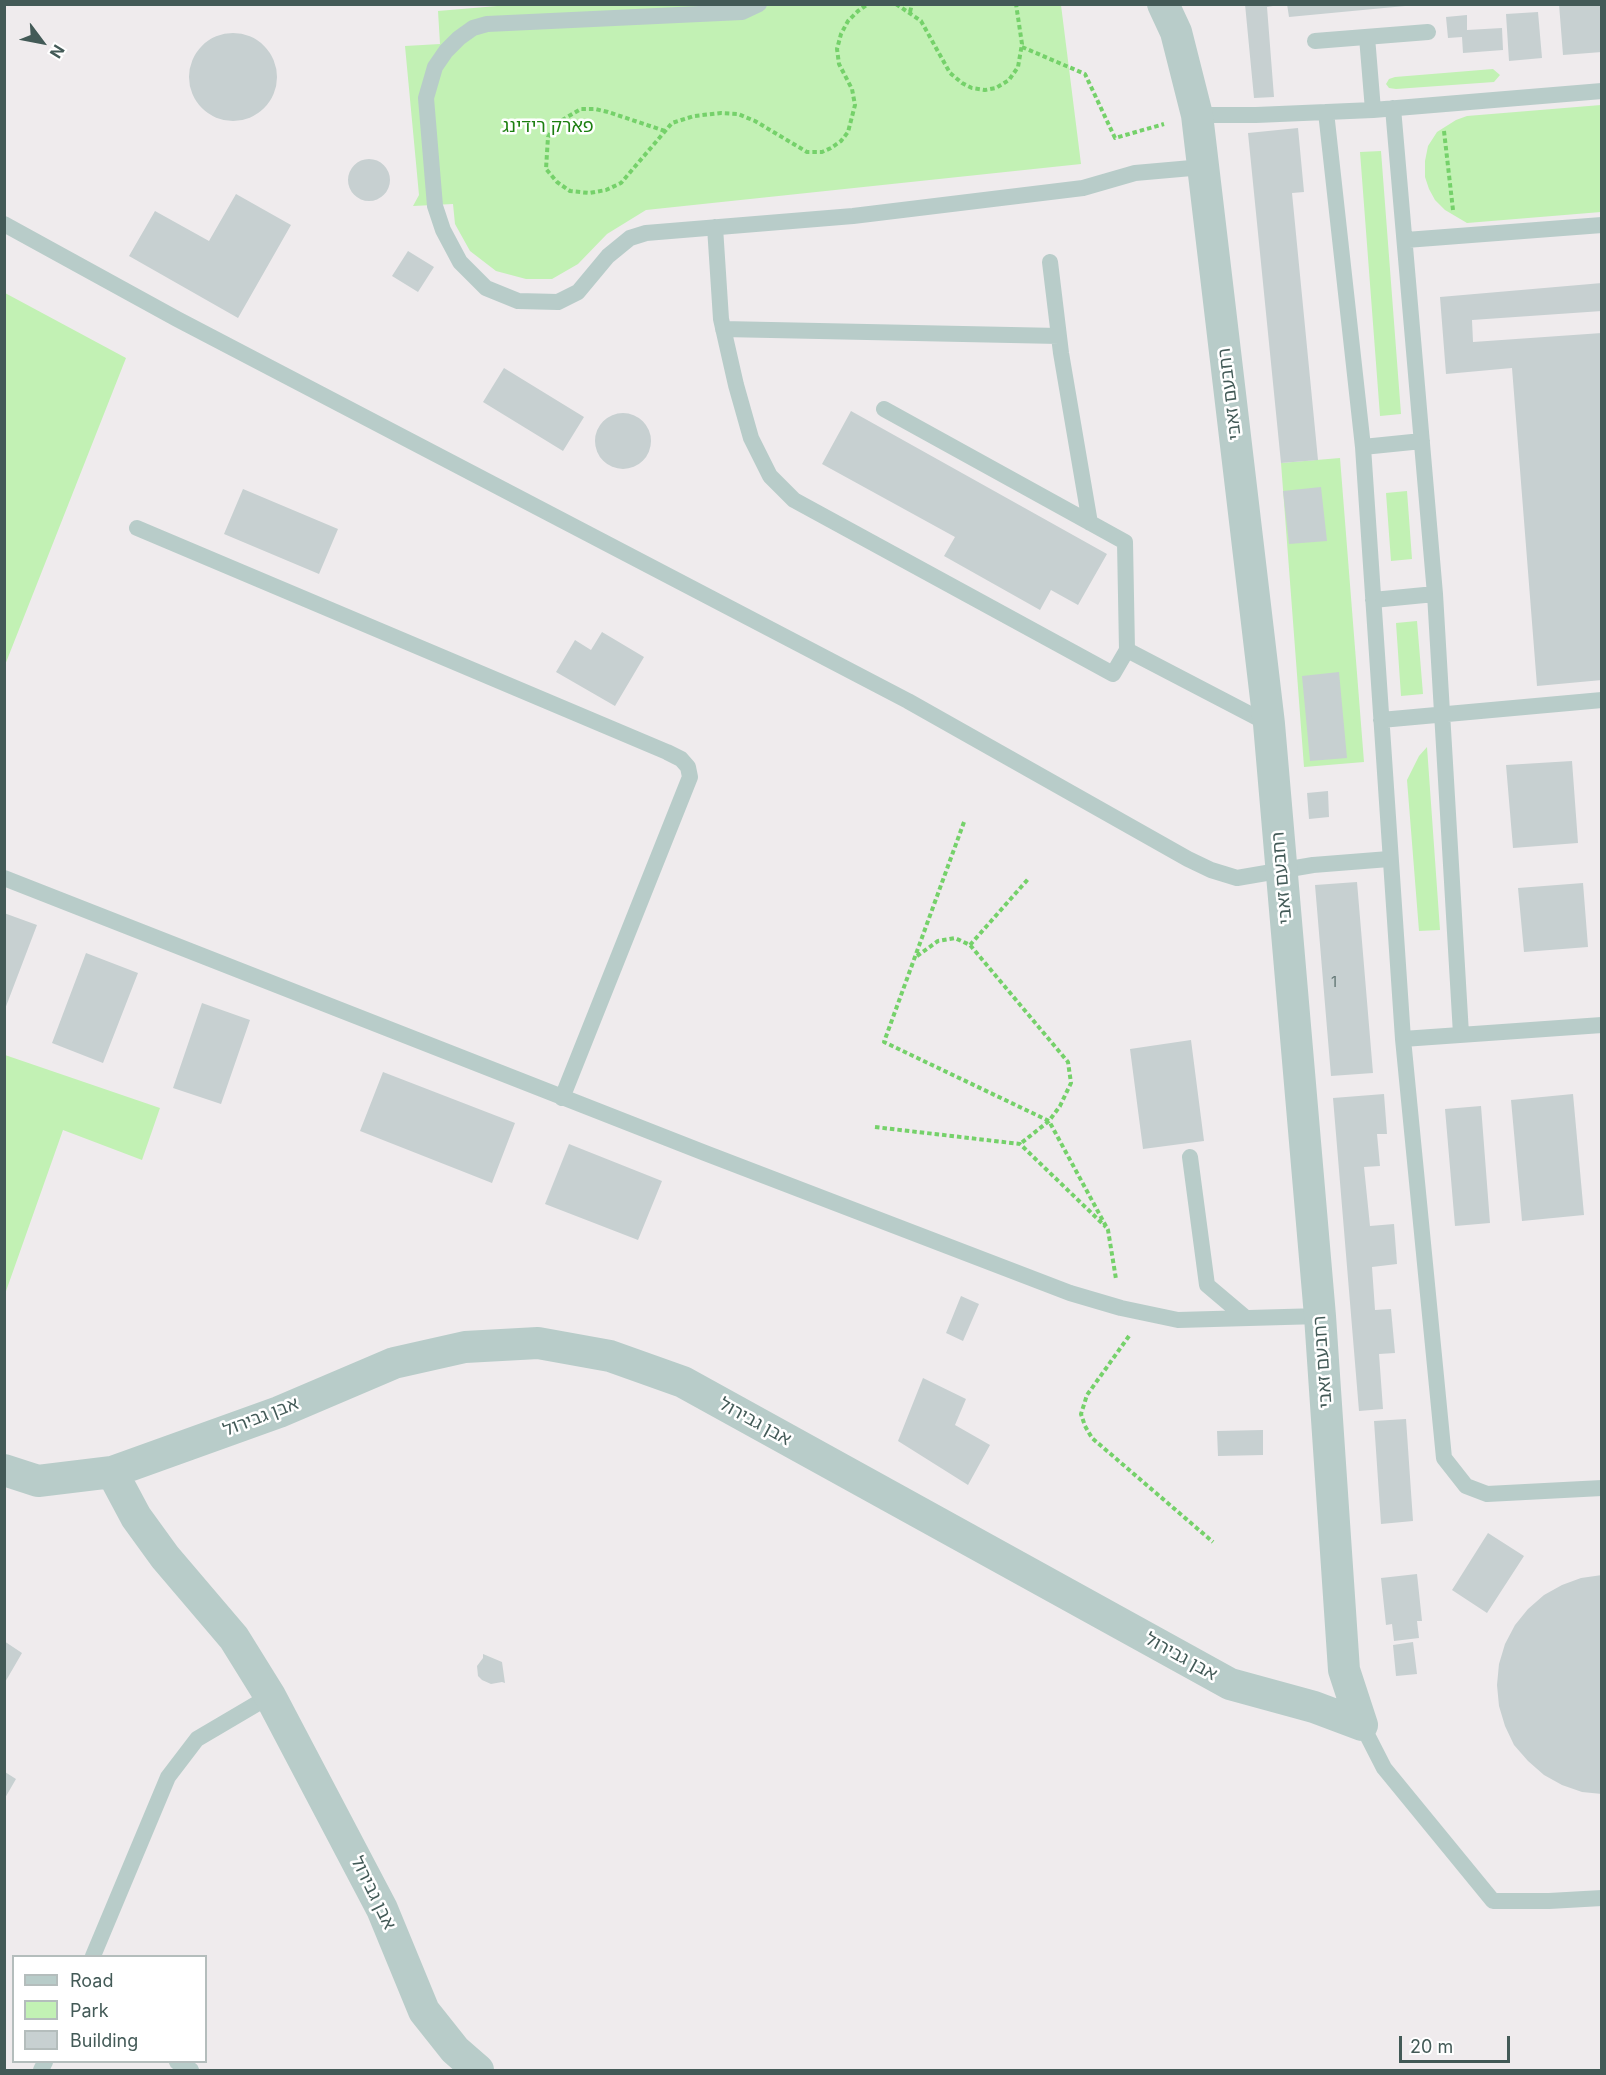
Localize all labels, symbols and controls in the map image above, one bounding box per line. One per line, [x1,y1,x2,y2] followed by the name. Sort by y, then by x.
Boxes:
[12,12,72,72] north arrow
[46,41,69,62] text: N
[502,116,594,138] park label: פארק רידינג
[1214,347,1246,441] street label: רחבעם זאבי
[1267,831,1297,925] street label: רחבעם זאבי
[1331,973,1337,991] house number: 1
[1309,1315,1337,1409] street label: רחבעם זאבי
[220,1393,302,1441] street label: אבן גבירול
[715,1393,795,1451] street label: אבן גבירול
[1141,1628,1221,1686] street label: אבן גבירול
[346,1853,400,1933] street label: אבן גבירול
[12,1955,207,2063] legend
[70,1970,113,1991] text: Road
[70,2000,109,2021] text: Park
[1402,2024,1513,2062] scale bar
[70,2030,138,2051] text: Building
[1410,2036,1453,2057] text: 20 m

